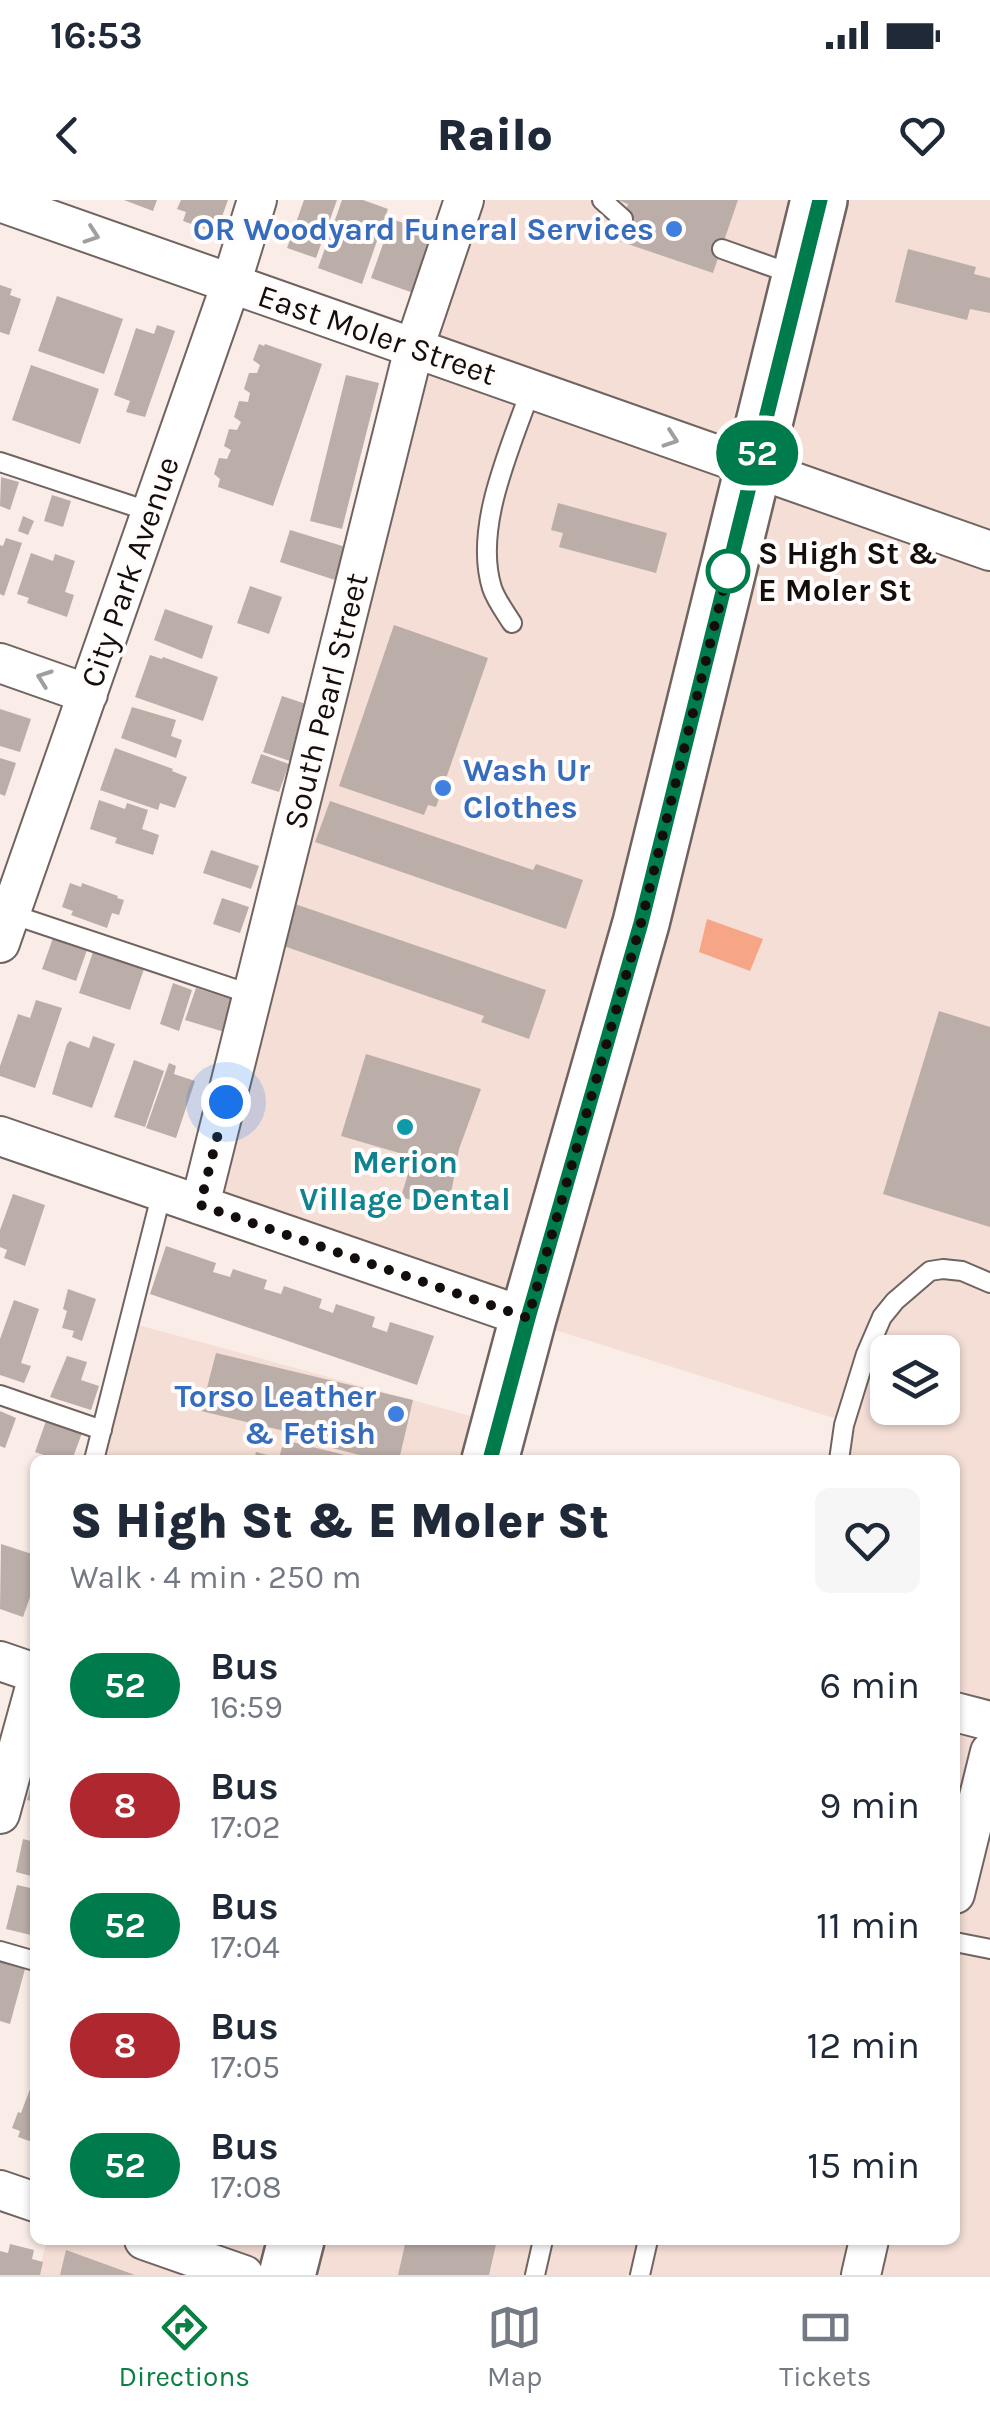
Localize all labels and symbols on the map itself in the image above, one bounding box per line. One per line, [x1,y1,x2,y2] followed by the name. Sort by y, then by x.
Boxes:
[193,211,654,248] place label: OR Woodyard Funeral Services
[663,218,685,240] marker: OR Woodyard Funeral Services
[82,223,99,244] one-way arrow
[253,277,501,393] street label: East Moler Street
[712,420,802,486] line badge: 52
[661,427,678,447] one-way arrow
[73,452,187,692] street label: City Park Avenue
[758,535,938,609] place label: S High St & E Moler St
[707,550,749,592] marker: S High St & E Moler St
[276,569,376,833] street label: South Pearl Street
[36,669,53,690] one-way arrow
[463,752,591,826] place label: Wash Ur Clothes
[432,777,454,799] marker: Wash Ur Clothes
[201,1077,251,1127] your location
[394,1116,416,1138] marker: Merion Village Dental
[299,1144,511,1218] place label: Merion Village Dental
[175,1378,376,1452] place label: Torso Leather & Fetish
[385,1403,407,1425] marker: Torso Leather & Fetish

